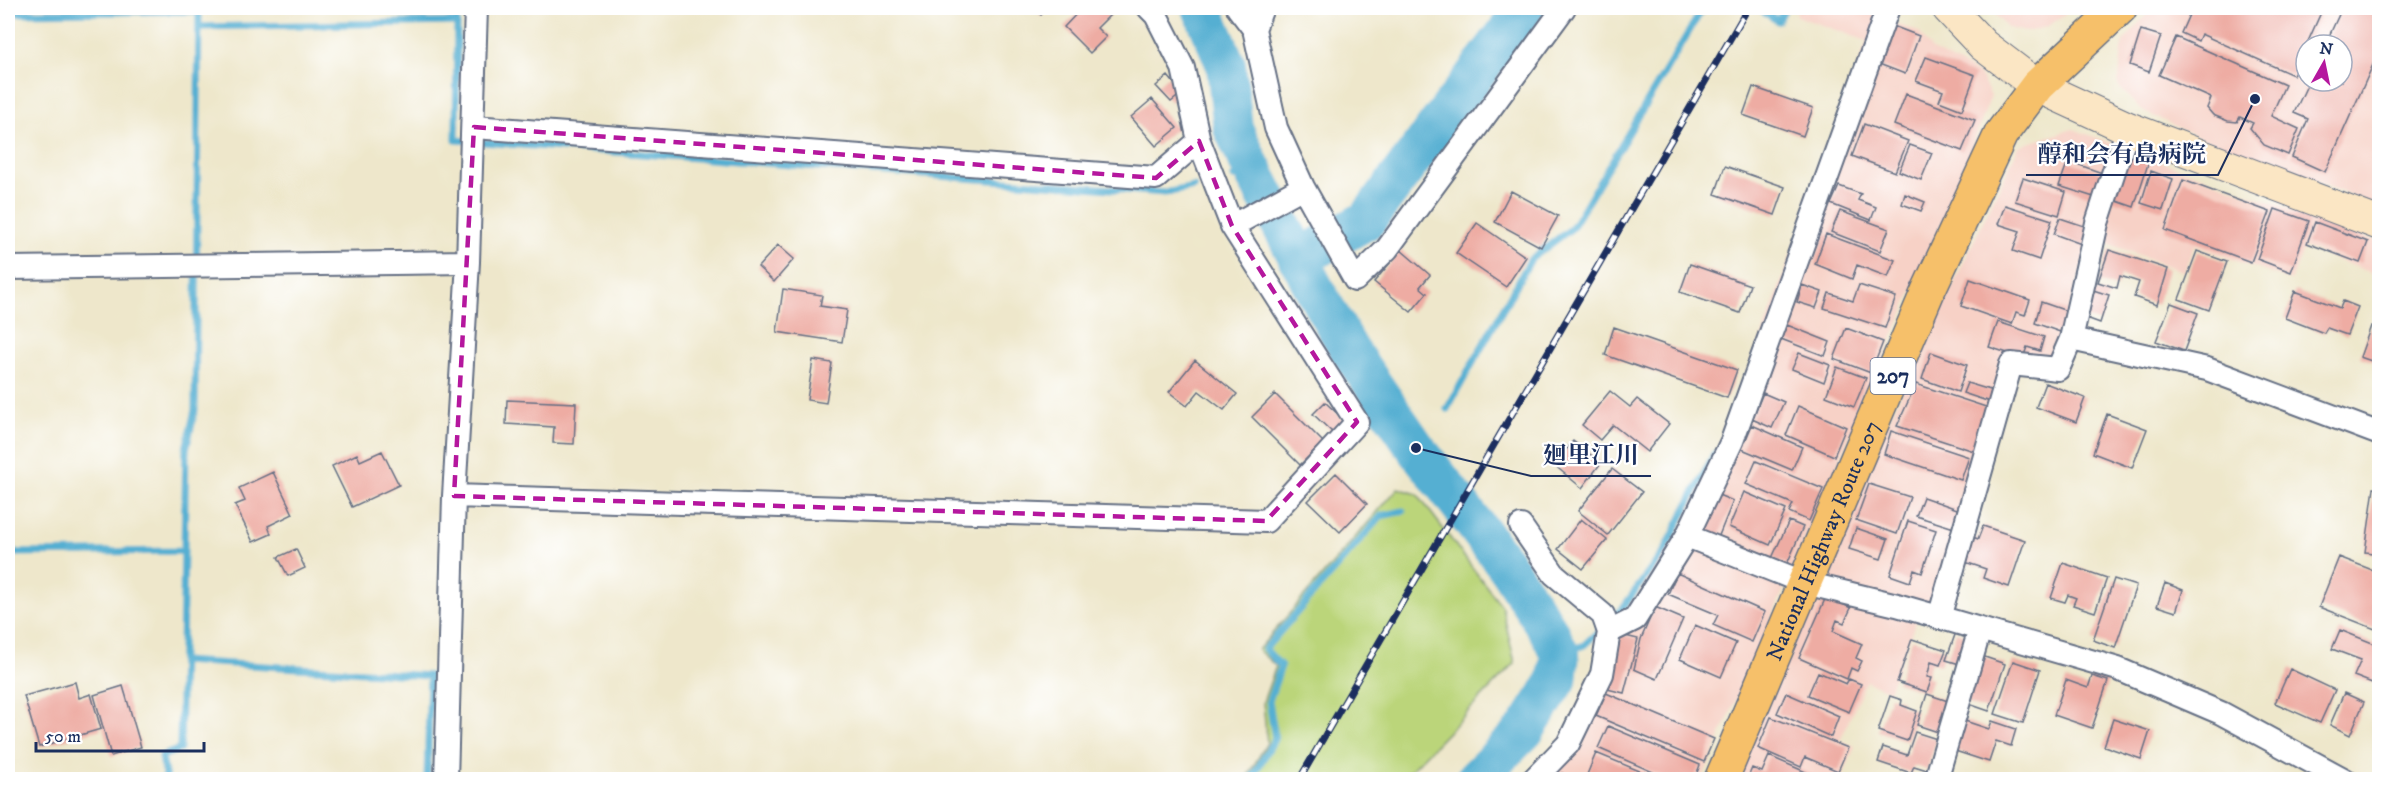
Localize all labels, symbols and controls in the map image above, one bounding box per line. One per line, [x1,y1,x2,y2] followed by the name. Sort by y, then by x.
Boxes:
[2294,33,2354,93] north arrow
[2318,38,2334,60] text: N
[2026,133,2218,175] callout: 醇和会有島病院
[2038,140,2206,170] text: 醇和会有島病院
[1870,358,1916,394] road number: 207
[1761,417,1887,665] street label: National Highway Route 207
[1531,434,1651,476] callout: 廻里江川
[1543,441,1639,471] text: 廻里江川
[36,715,204,753] scale bar
[45,726,81,748] text: 50 m

